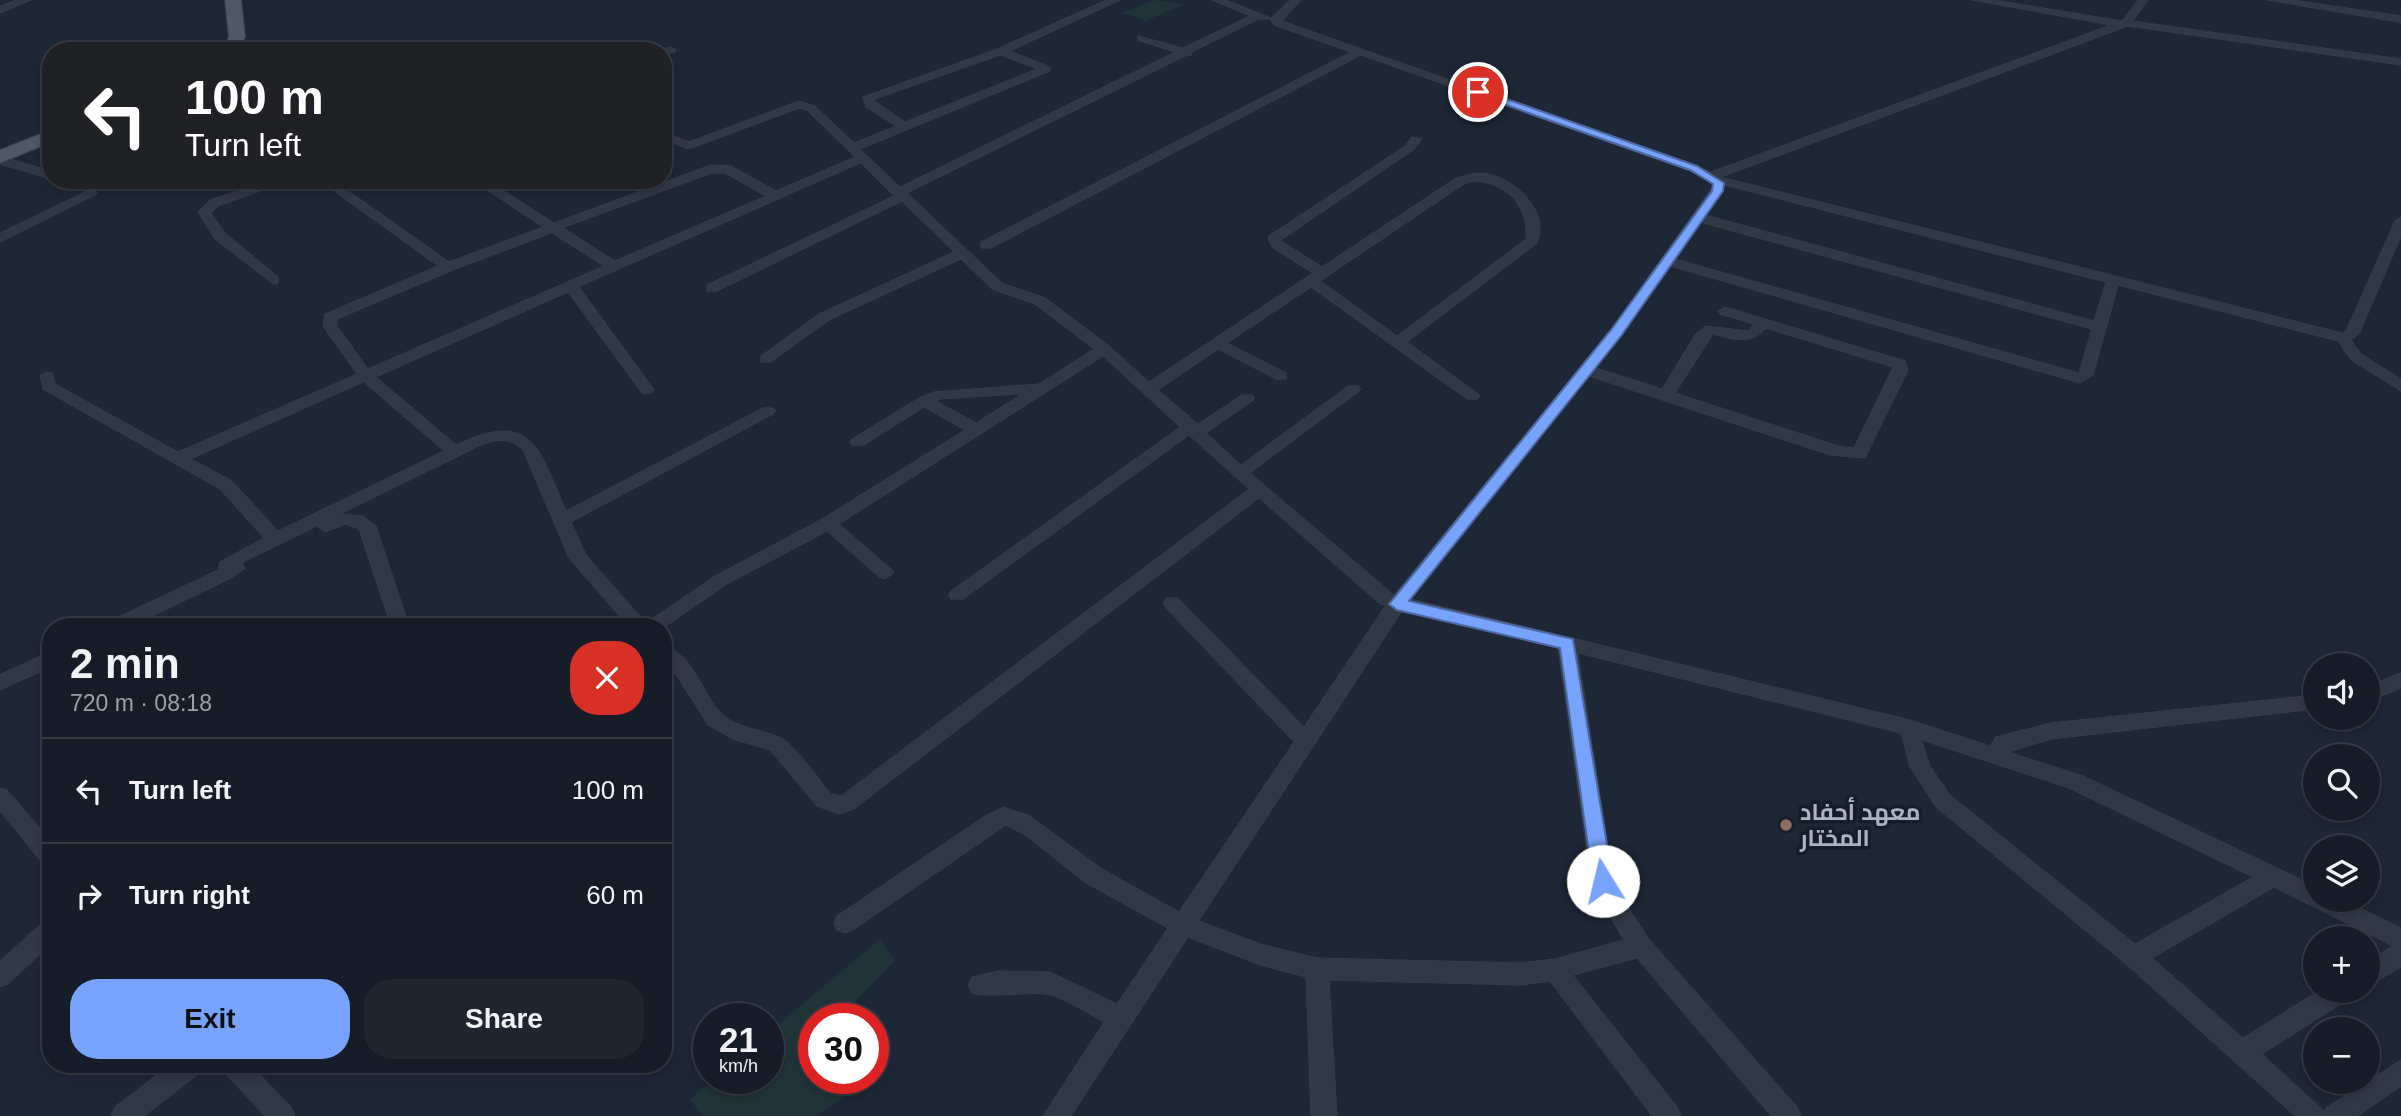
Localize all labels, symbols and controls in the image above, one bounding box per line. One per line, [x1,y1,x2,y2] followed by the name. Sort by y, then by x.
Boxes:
[1448,62,1508,122] pin
[70,70,161,161] icon: left
[185,70,324,124] text: 100 m
[1459,73,1497,111] icon: arrive
[185,127,301,163] text: Turn left
[70,640,180,687] text: 2 min
[570,641,644,715] button: close
[2303,653,2380,1094] map controls
[2303,653,2380,730] button: sound
[70,690,212,716] text: 720 m · 08:18
[2303,744,2380,821] button: search
[70,772,108,810] icon: left
[129,775,231,805] text: Turn left
[572,775,644,805] text: 100 m
[1799,797,1920,852] place label: معهد أحفاد المختار
[1778,817,1794,833] marker: معهد أحفاد المختار
[2303,835,2380,912] button: layers
[1566,844,1640,918] position arrow
[70,877,108,915] icon: right
[129,880,250,910] text: Turn right
[586,880,644,910] text: 60 m
[2303,926,2380,1003] button: +
[70,979,350,1059] button: Exit
[364,979,644,1059] button: Share
[798,1003,889,1094] speed limit sign: 30
[2303,1017,2380,1094] button: −
[719,1020,758,1059] text: 21
[719,1056,758,1076] text: km/h

